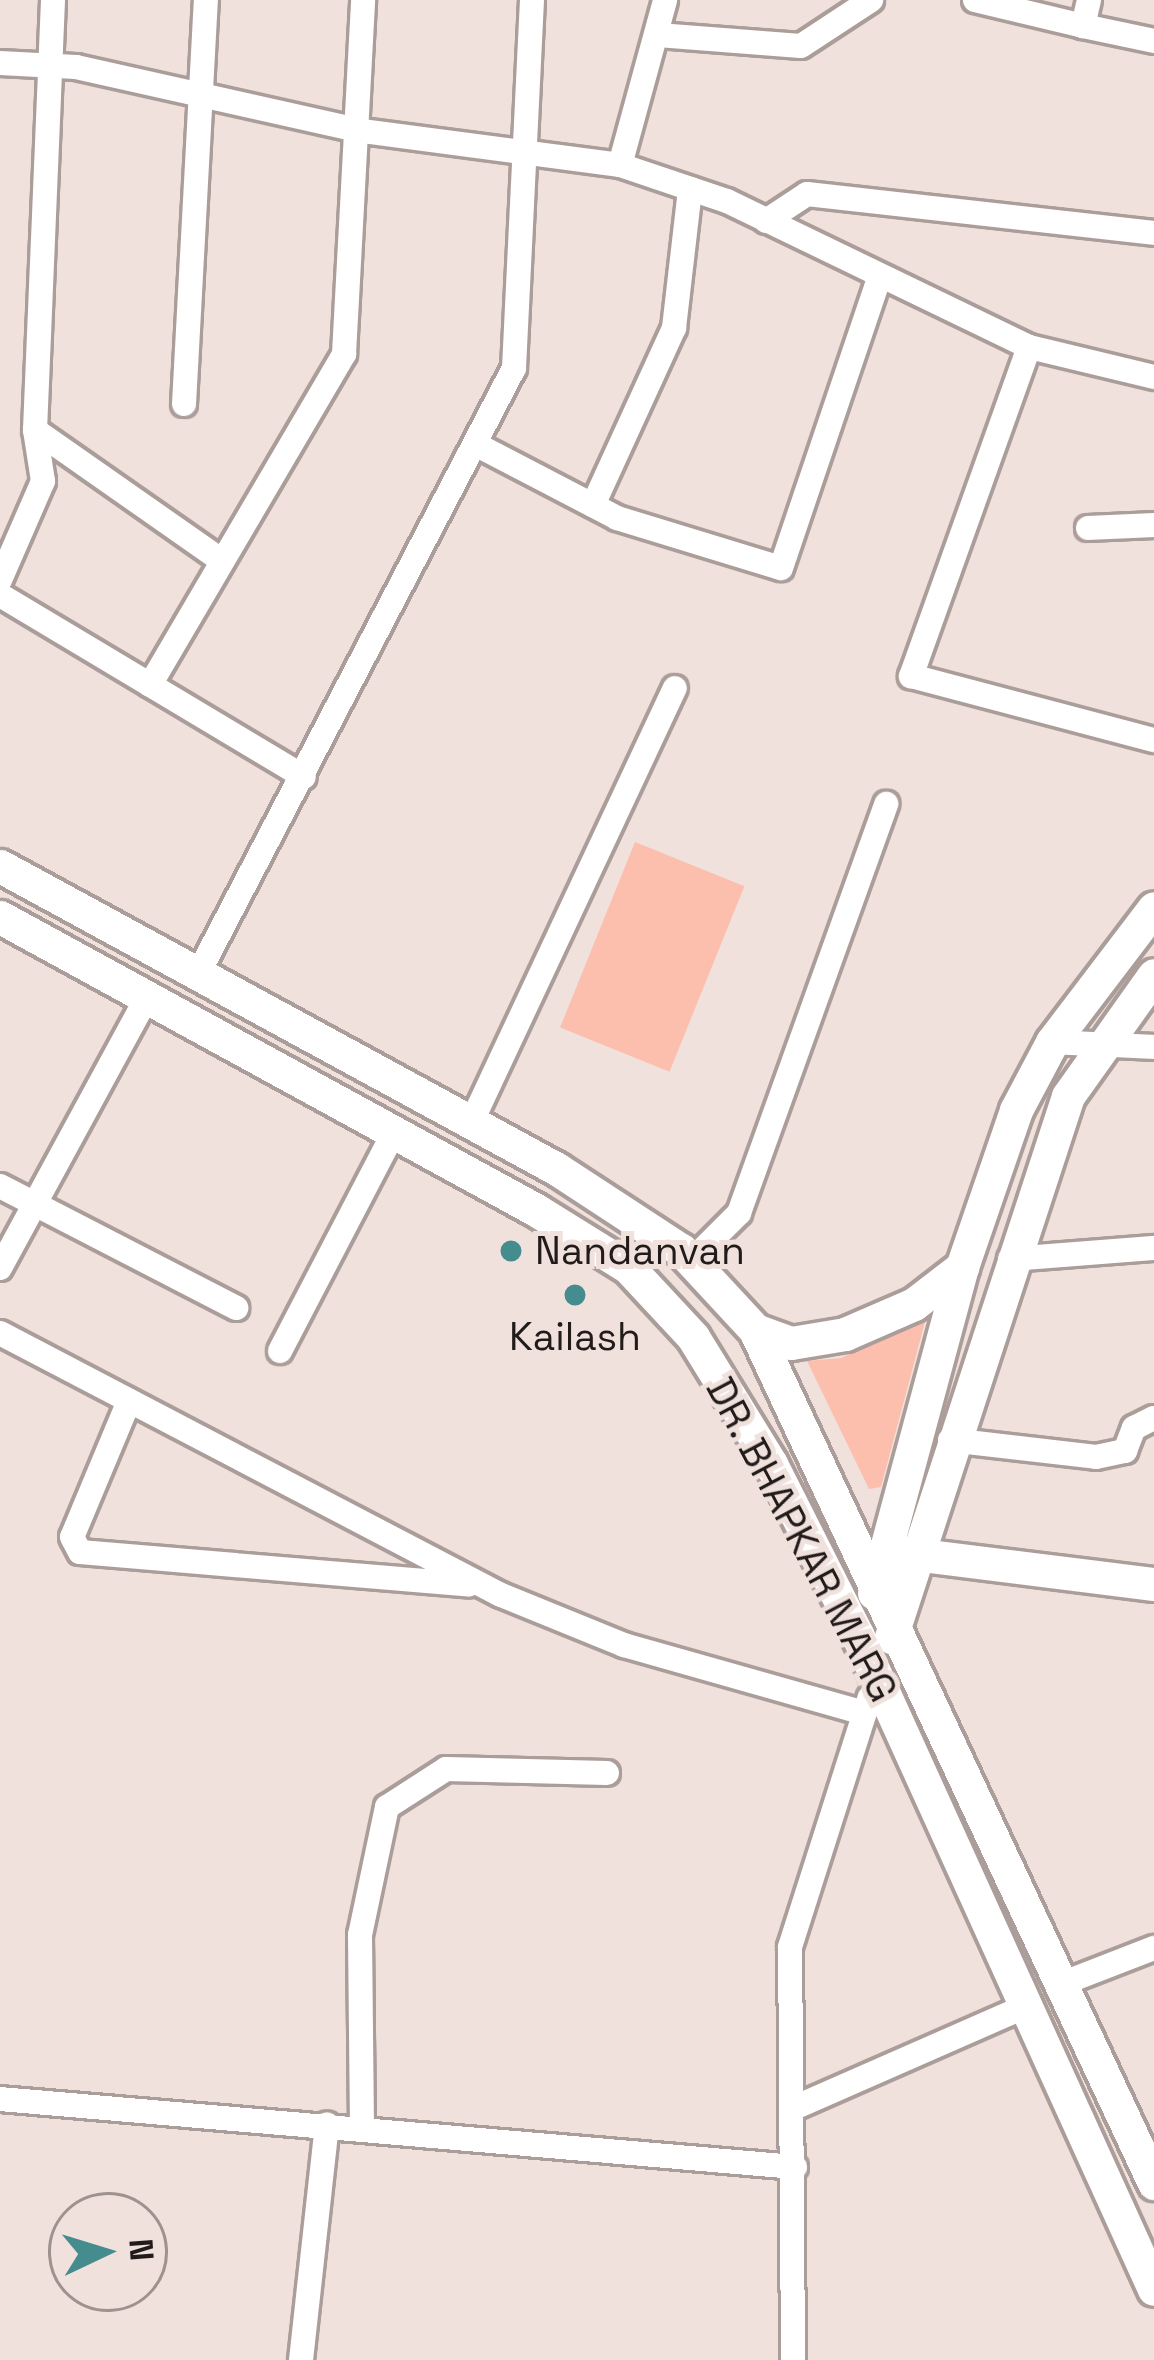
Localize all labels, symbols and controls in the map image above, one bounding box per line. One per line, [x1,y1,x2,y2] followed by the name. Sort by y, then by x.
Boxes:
[535,1228,745,1274] place label: Nandanvan
[498,1238,524,1264] marker: Nandanvan
[562,1282,588,1308] marker: Kailash
[509,1314,641,1360] place label: Kailash
[696,1369,906,1711] street label: DR. BHAPKAR MARG
[48,2192,168,2312] north arrow
[119,2237,163,2262] text: N

